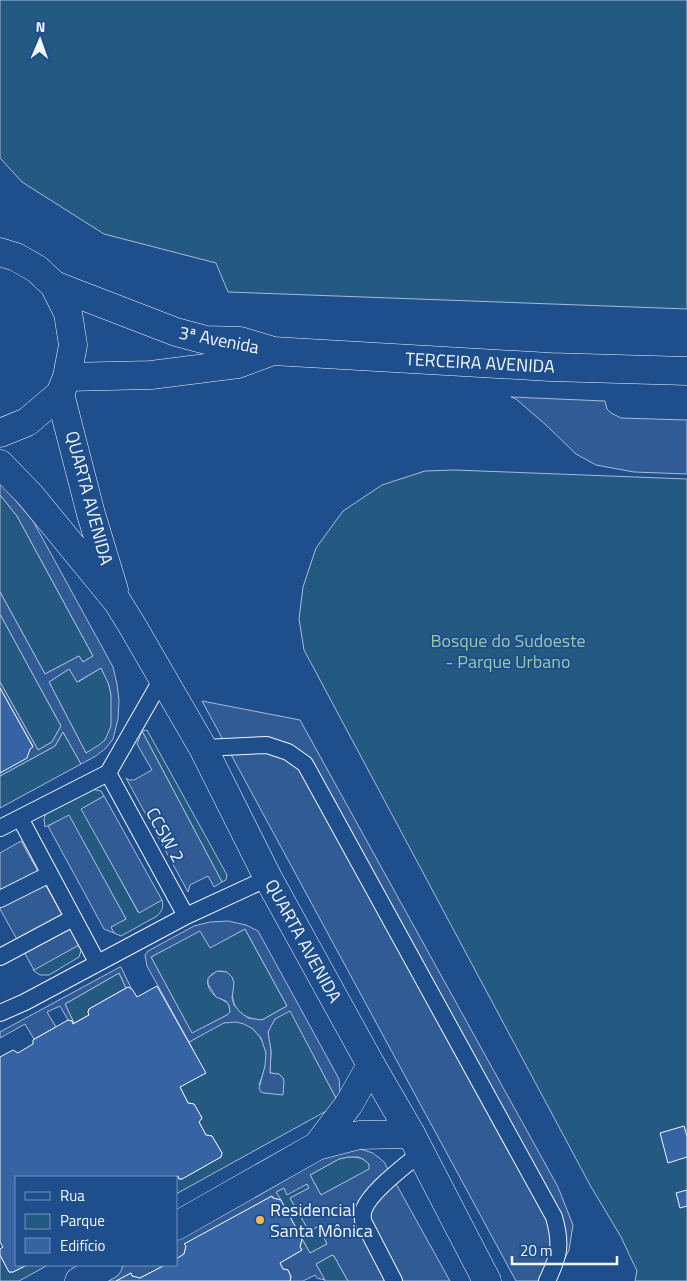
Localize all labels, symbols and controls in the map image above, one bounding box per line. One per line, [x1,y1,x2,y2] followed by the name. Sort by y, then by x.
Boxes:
[15,15,65,65] north arrow
[35,16,46,37] text: N
[177,319,261,361] street label: 3ª Avenida
[405,345,556,380] street label: TERCEIRA AVENIDA
[59,428,120,568] street label: QUARTA AVENIDA
[430,627,586,675] park label: Bosque do Sudoeste - Parque Urbano
[139,802,192,867] street label: CCSW 2
[258,874,349,1008] street label: QUARTA AVENIDA
[15,1176,178,1266] legend
[60,1184,85,1207] text: Rua
[270,1196,373,1244] place label: Residencial Santa Mônica
[60,1209,105,1232] text: Parque
[254,1214,266,1226] marker: Residencial Santa Mônica
[60,1234,105,1257] text: Edifício
[512,1234,617,1266] scale bar
[520,1239,553,1262] text: 20 m

